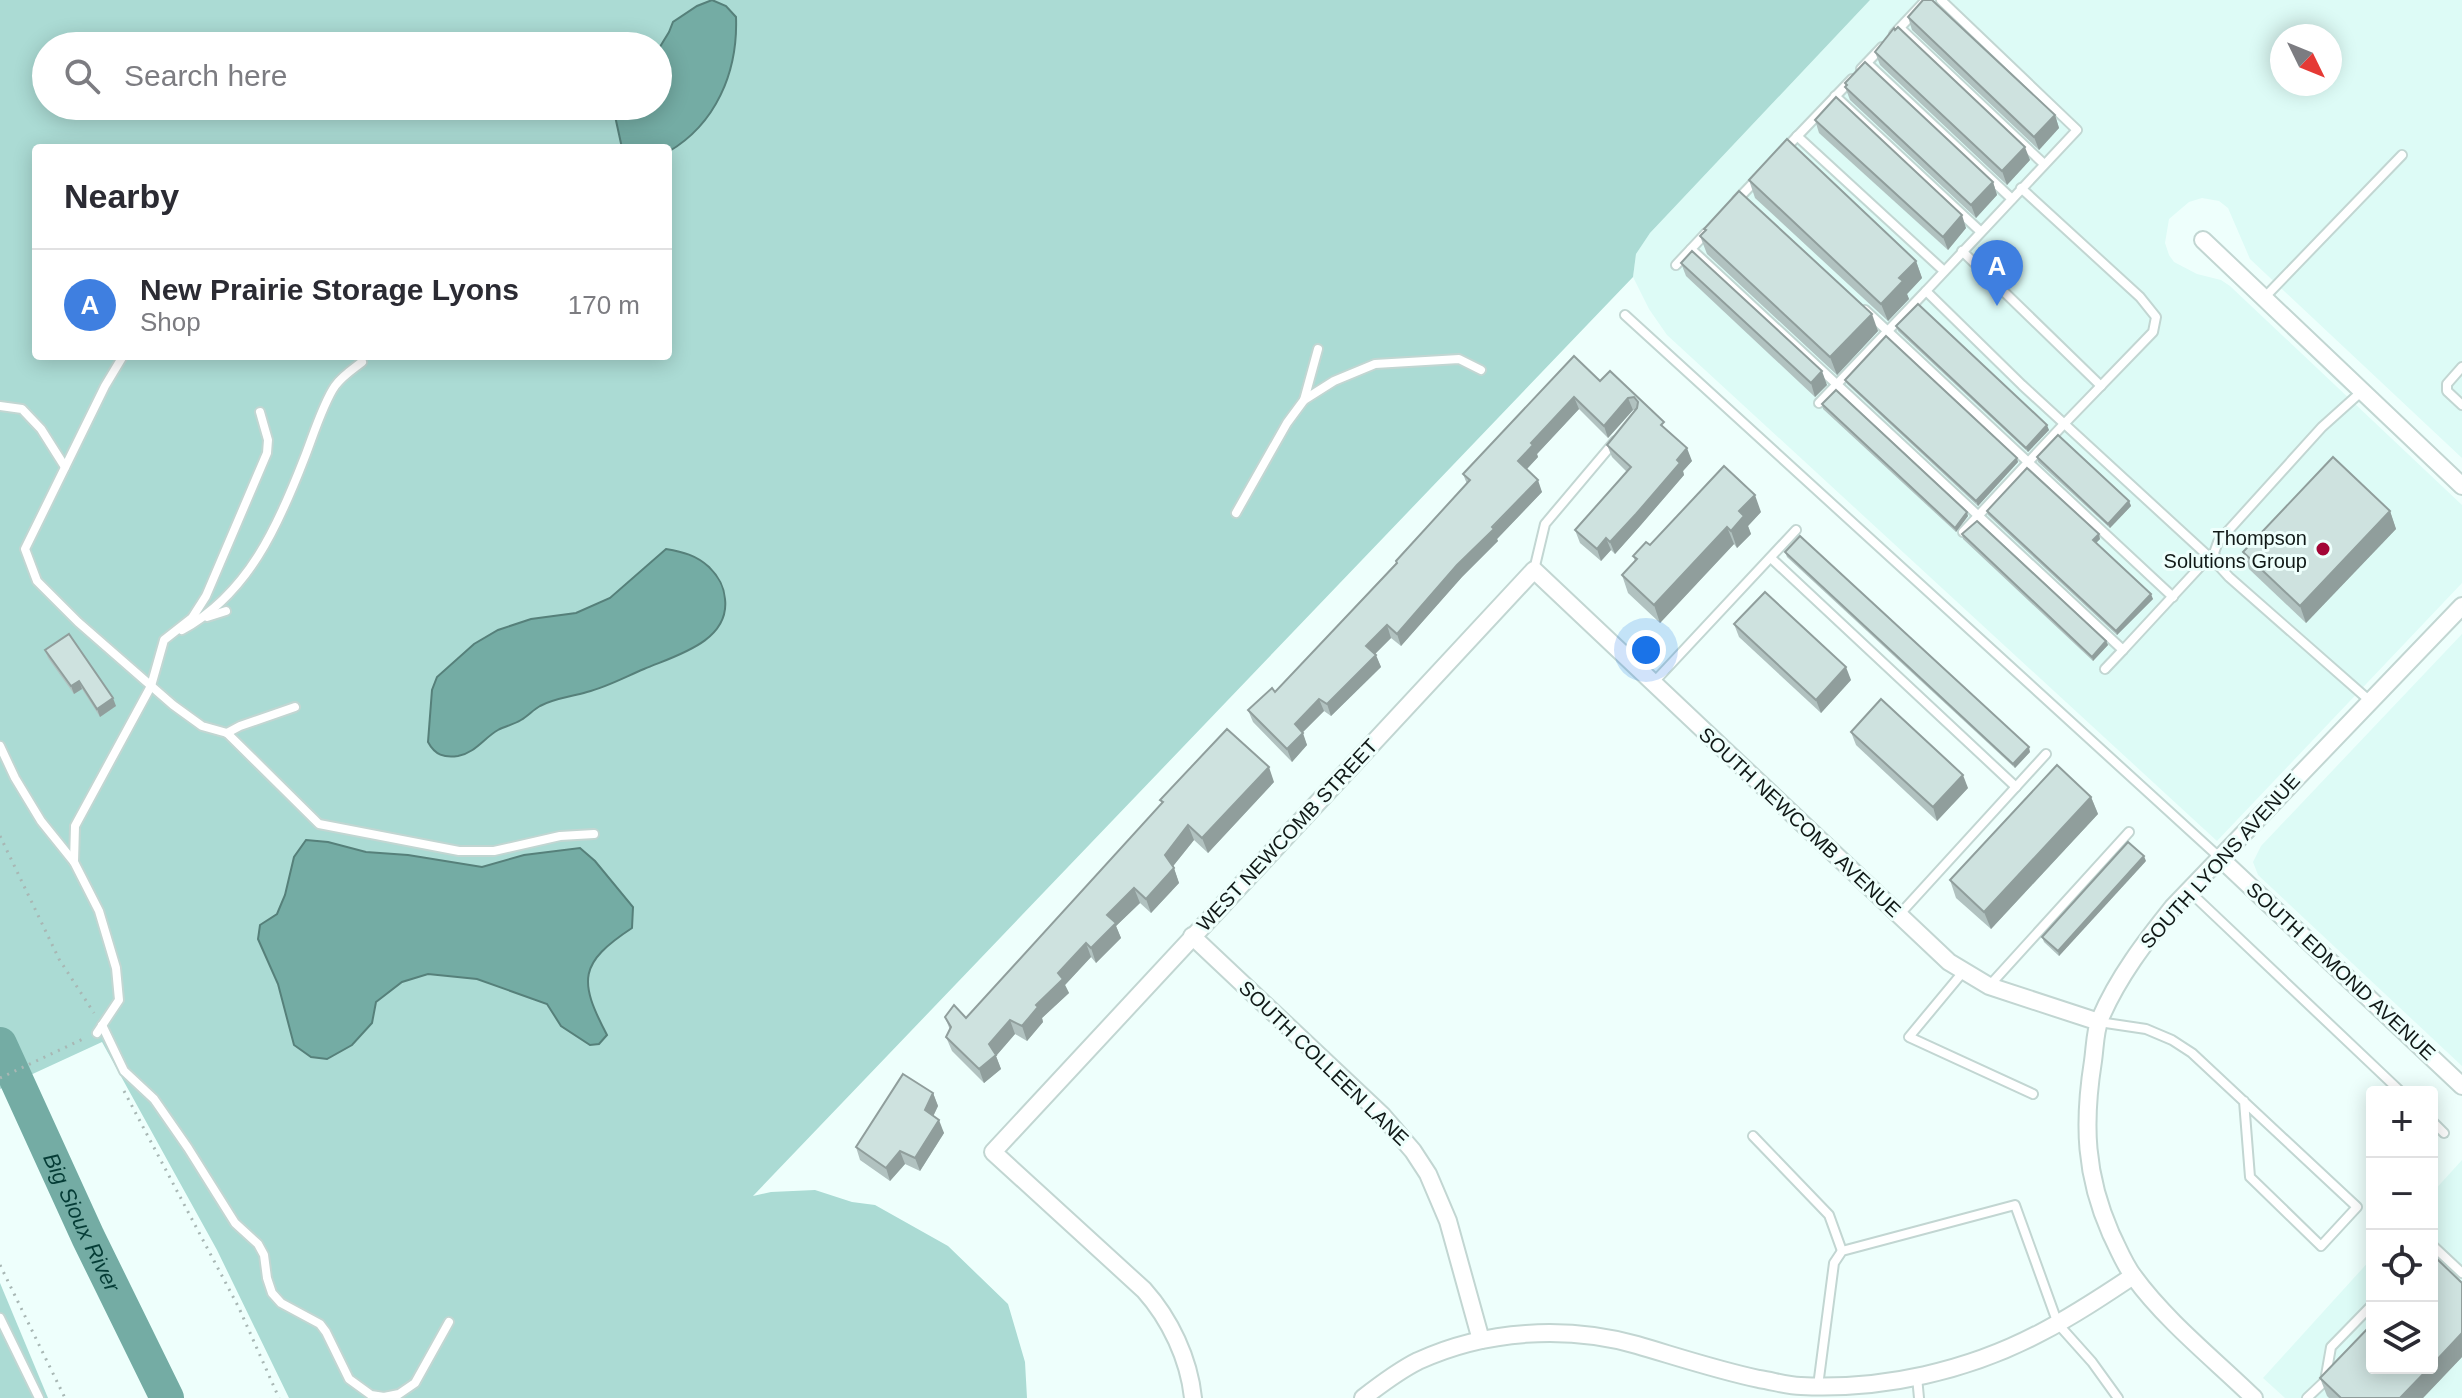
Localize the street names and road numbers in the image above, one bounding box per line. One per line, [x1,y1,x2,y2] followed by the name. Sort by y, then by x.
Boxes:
[1695,723,1905,921] street label: SOUTH NEWCOMB AVENUE
[1192,735,1382,935] street label: WEST NEWCOMB STREET
[2136,769,2304,953] street label: SOUTH LYONS AVENUE
[2242,878,2440,1064] street label: SOUTH EDMOND AVENUE
[1235,976,1413,1150] street label: SOUTH COLLEEN LANE

